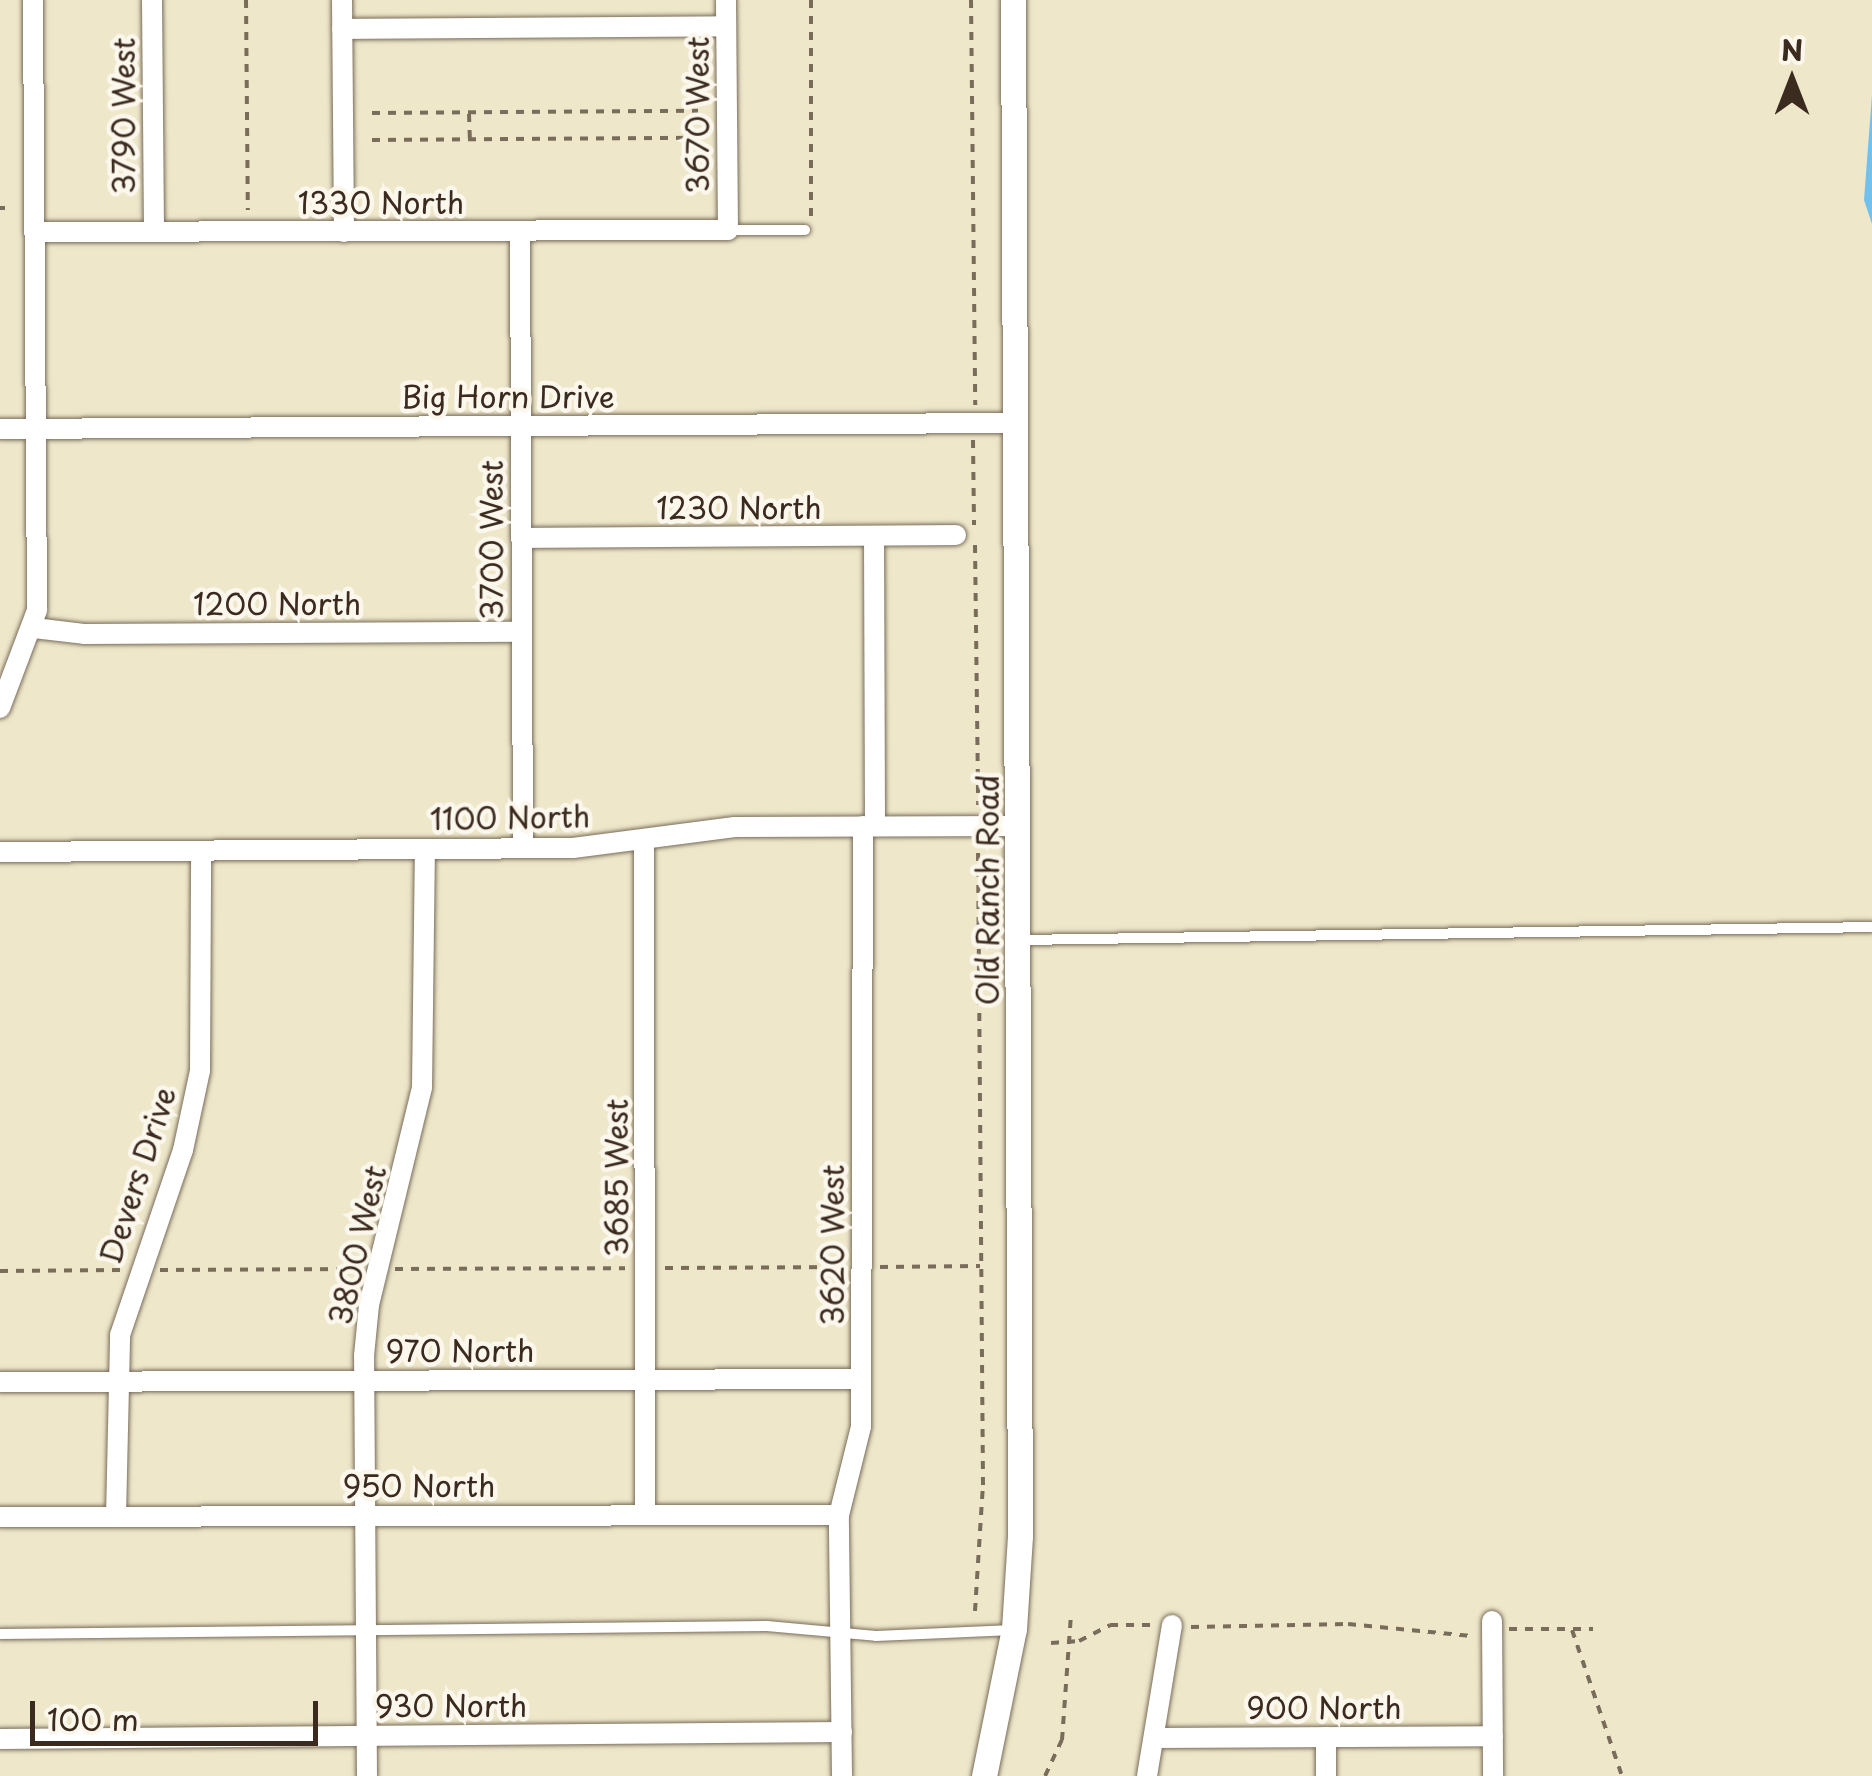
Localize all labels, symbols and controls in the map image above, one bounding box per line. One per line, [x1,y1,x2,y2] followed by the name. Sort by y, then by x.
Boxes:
[1781,28,1803,71] text: N
[1742,30,1842,130] north arrow
[679,36,715,194] street label: 3670 West
[105,38,141,194] street label: 3790 West
[298,184,464,220] street label: 1330 North
[402,378,614,414] street label: Big Horn Drive
[473,460,509,620] street label: 3700 West
[655,489,823,525] street label: 1230 North
[192,585,362,621] street label: 1200 North
[969,774,1005,1006] street label: Old Ranch Road
[428,798,592,836] street label: 1100 North
[91,1081,183,1269] street label: Devers Drive
[598,1099,634,1257] street label: 3685 West
[321,1162,393,1328] street label: 3800 West
[814,1165,850,1325] street label: 3620 West
[386,1332,534,1368] street label: 970 North
[343,1467,495,1503] street label: 950 North
[35,1681,322,1743] scale bar
[375,1687,527,1723] street label: 930 North
[1247,1689,1401,1725] street label: 900 North
[47,1696,139,1741] text: 100 m

